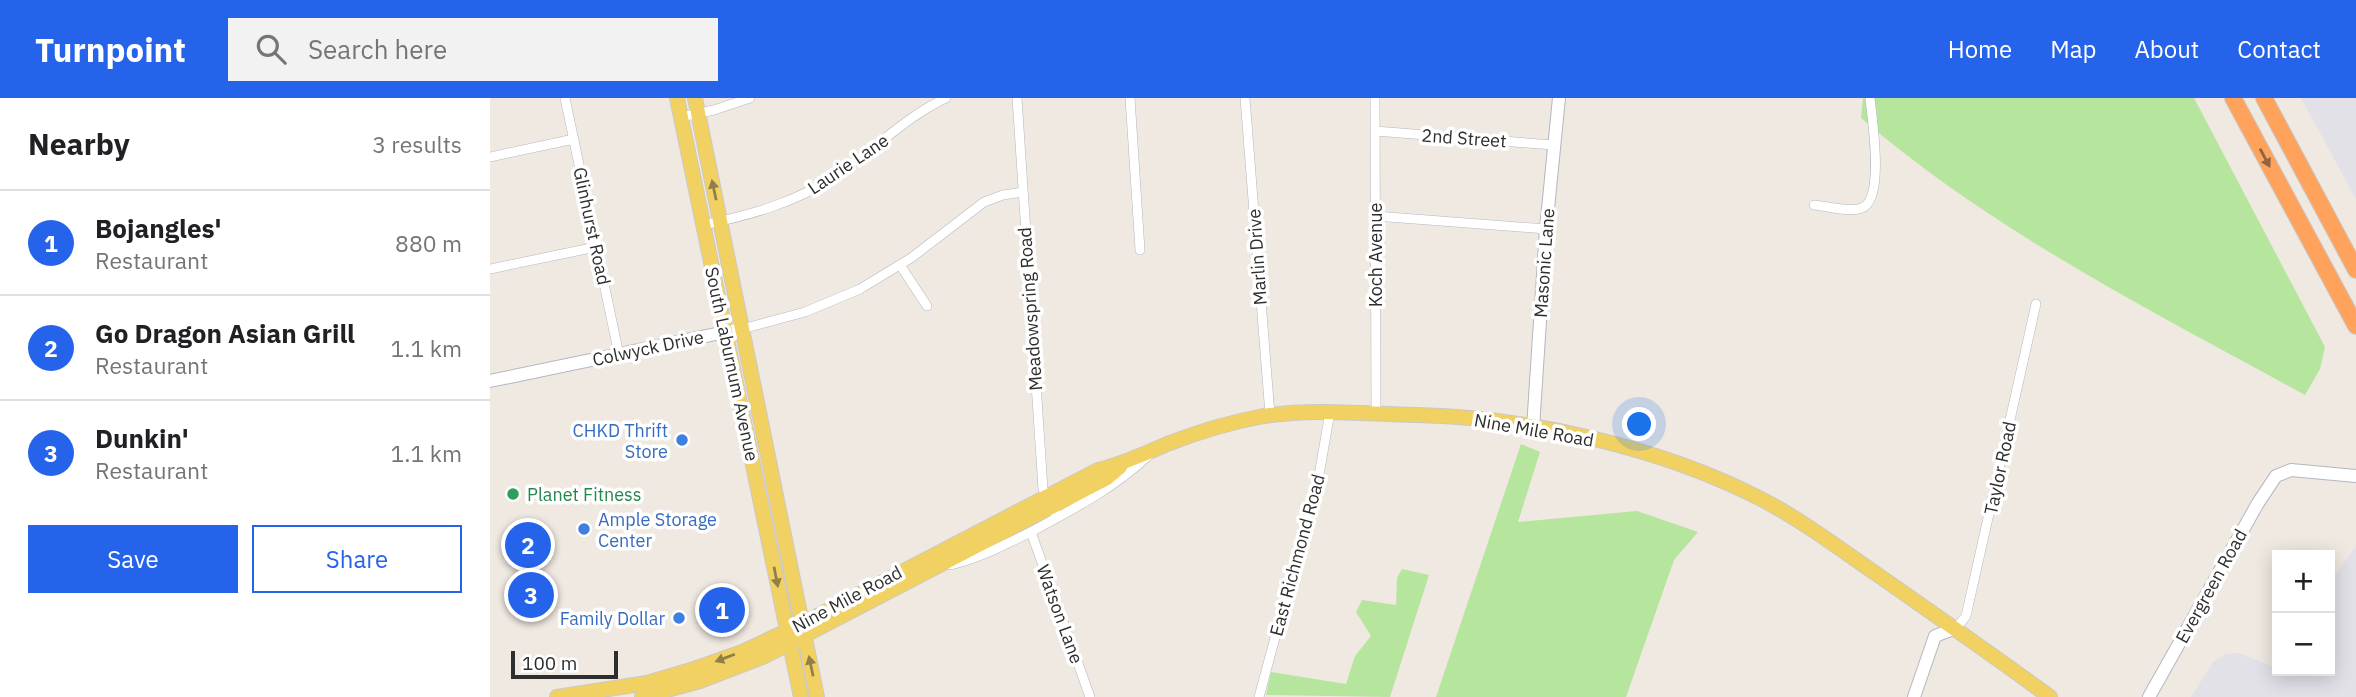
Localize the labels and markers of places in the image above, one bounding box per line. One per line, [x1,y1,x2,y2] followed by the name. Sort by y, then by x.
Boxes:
[573,419,668,463] place label: CHKD Thrift Store
[674,432,690,448] marker: CHKD Thrift Store
[527,483,642,506] place label: Planet Fitness
[505,486,521,502] marker: Planet Fitness
[598,508,717,552] place label: Ample Storage Center
[505,519,551,571] pin: 2
[576,521,592,537] marker: Ample Storage Center
[508,569,554,621] pin: 3
[699,584,745,636] pin: 1
[560,607,665,630] place label: Family Dollar
[671,610,687,626] marker: Family Dollar

